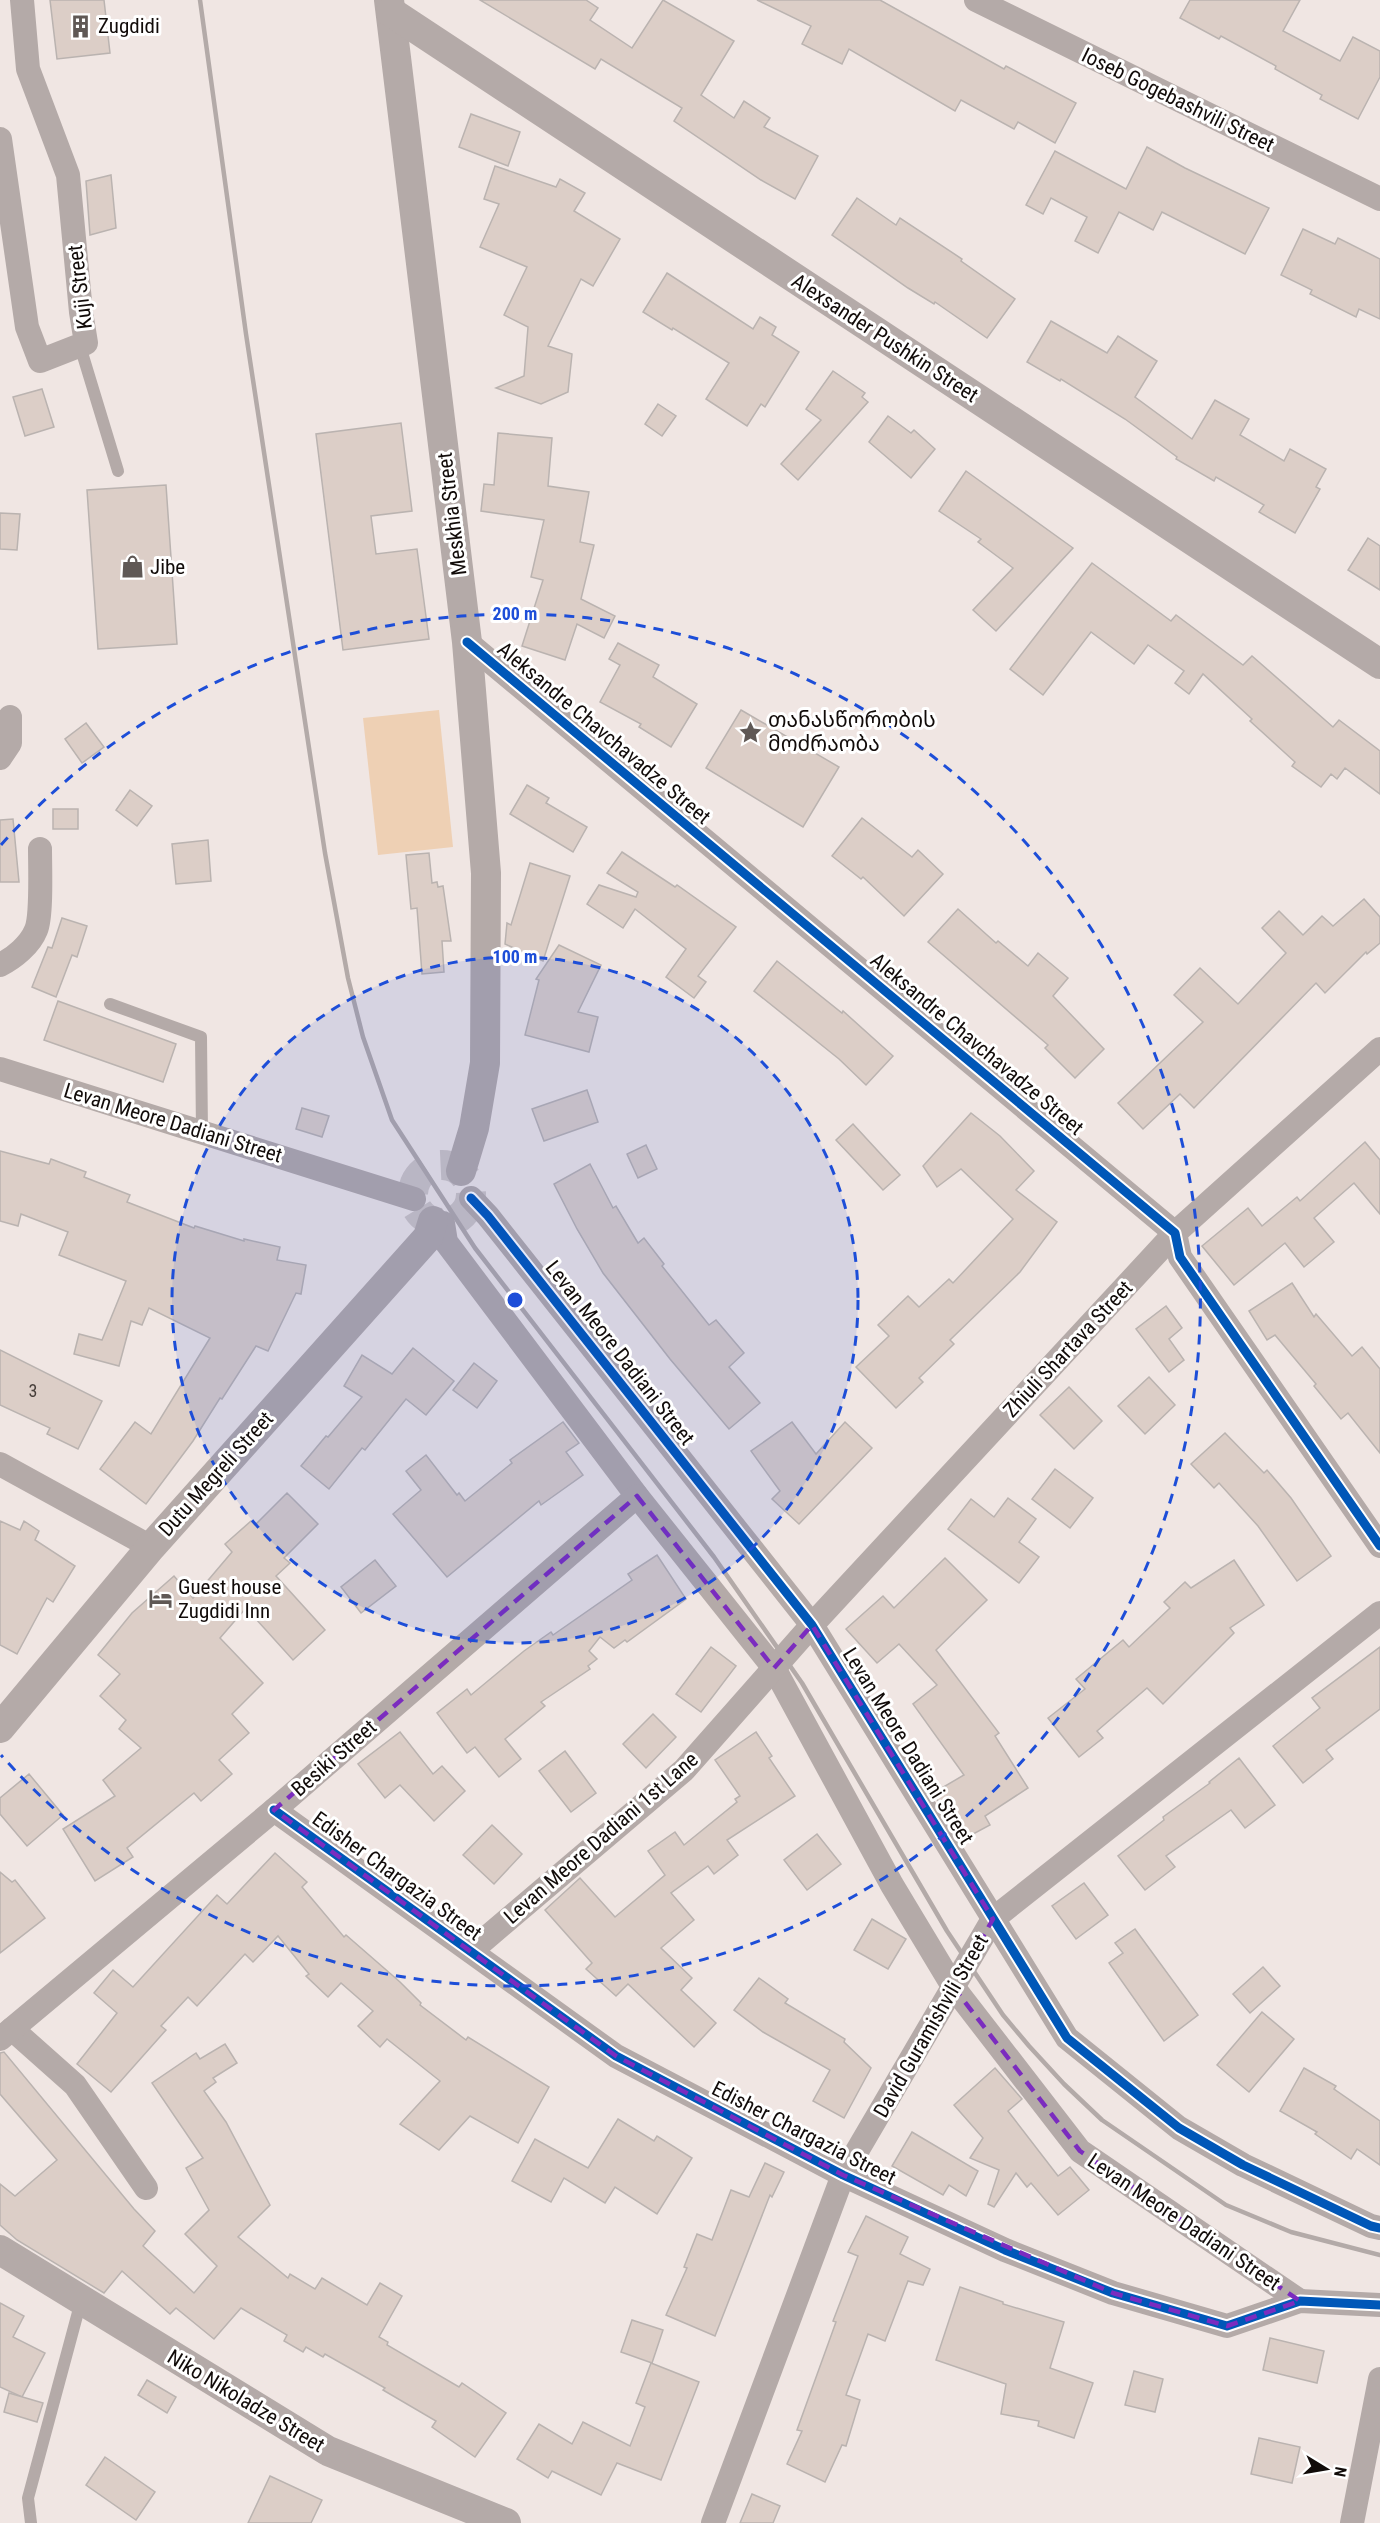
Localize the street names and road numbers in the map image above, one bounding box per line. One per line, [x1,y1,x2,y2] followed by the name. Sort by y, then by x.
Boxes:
[1078,43,1278,157] street label: Ioseb Gogebashvili Street
[63,243,97,331] street label: Kuji Street
[787,269,983,407] street label: Alexsander Pushkin Street
[433,451,471,577] street label: Meskhia Street
[493,637,715,829] street label: Aleksandre Chavchavadze Street
[866,948,1088,1140] street label: Aleksandre Chavchavadze Street
[61,1078,285,1168] street label: Levan Meore Dadiani Street
[541,1256,699,1450] street label: Levan Meore Dadiani Street
[999,1276,1137,1422] street label: Zhiuli Shartava Street
[154,1407,278,1541] street label: Dutu Megreli Street
[838,1643,978,1849] street label: Levan Meore Dadiani Street
[287,1715,381,1801] street label: Besiki Street
[499,1747,703,1929] street label: Levan Meore Dadiani 1st Lane
[308,1807,486,1945] street label: Edisher Chargazia Street
[869,1930,993,2122] street label: David Guramishvili Street
[708,2076,900,2190] street label: Edisher Chargazia Street
[1083,2149,1285,2295] street label: Levan Meore Dadiani Street
[163,2345,329,2457] street label: Niko Nikoladze Street

